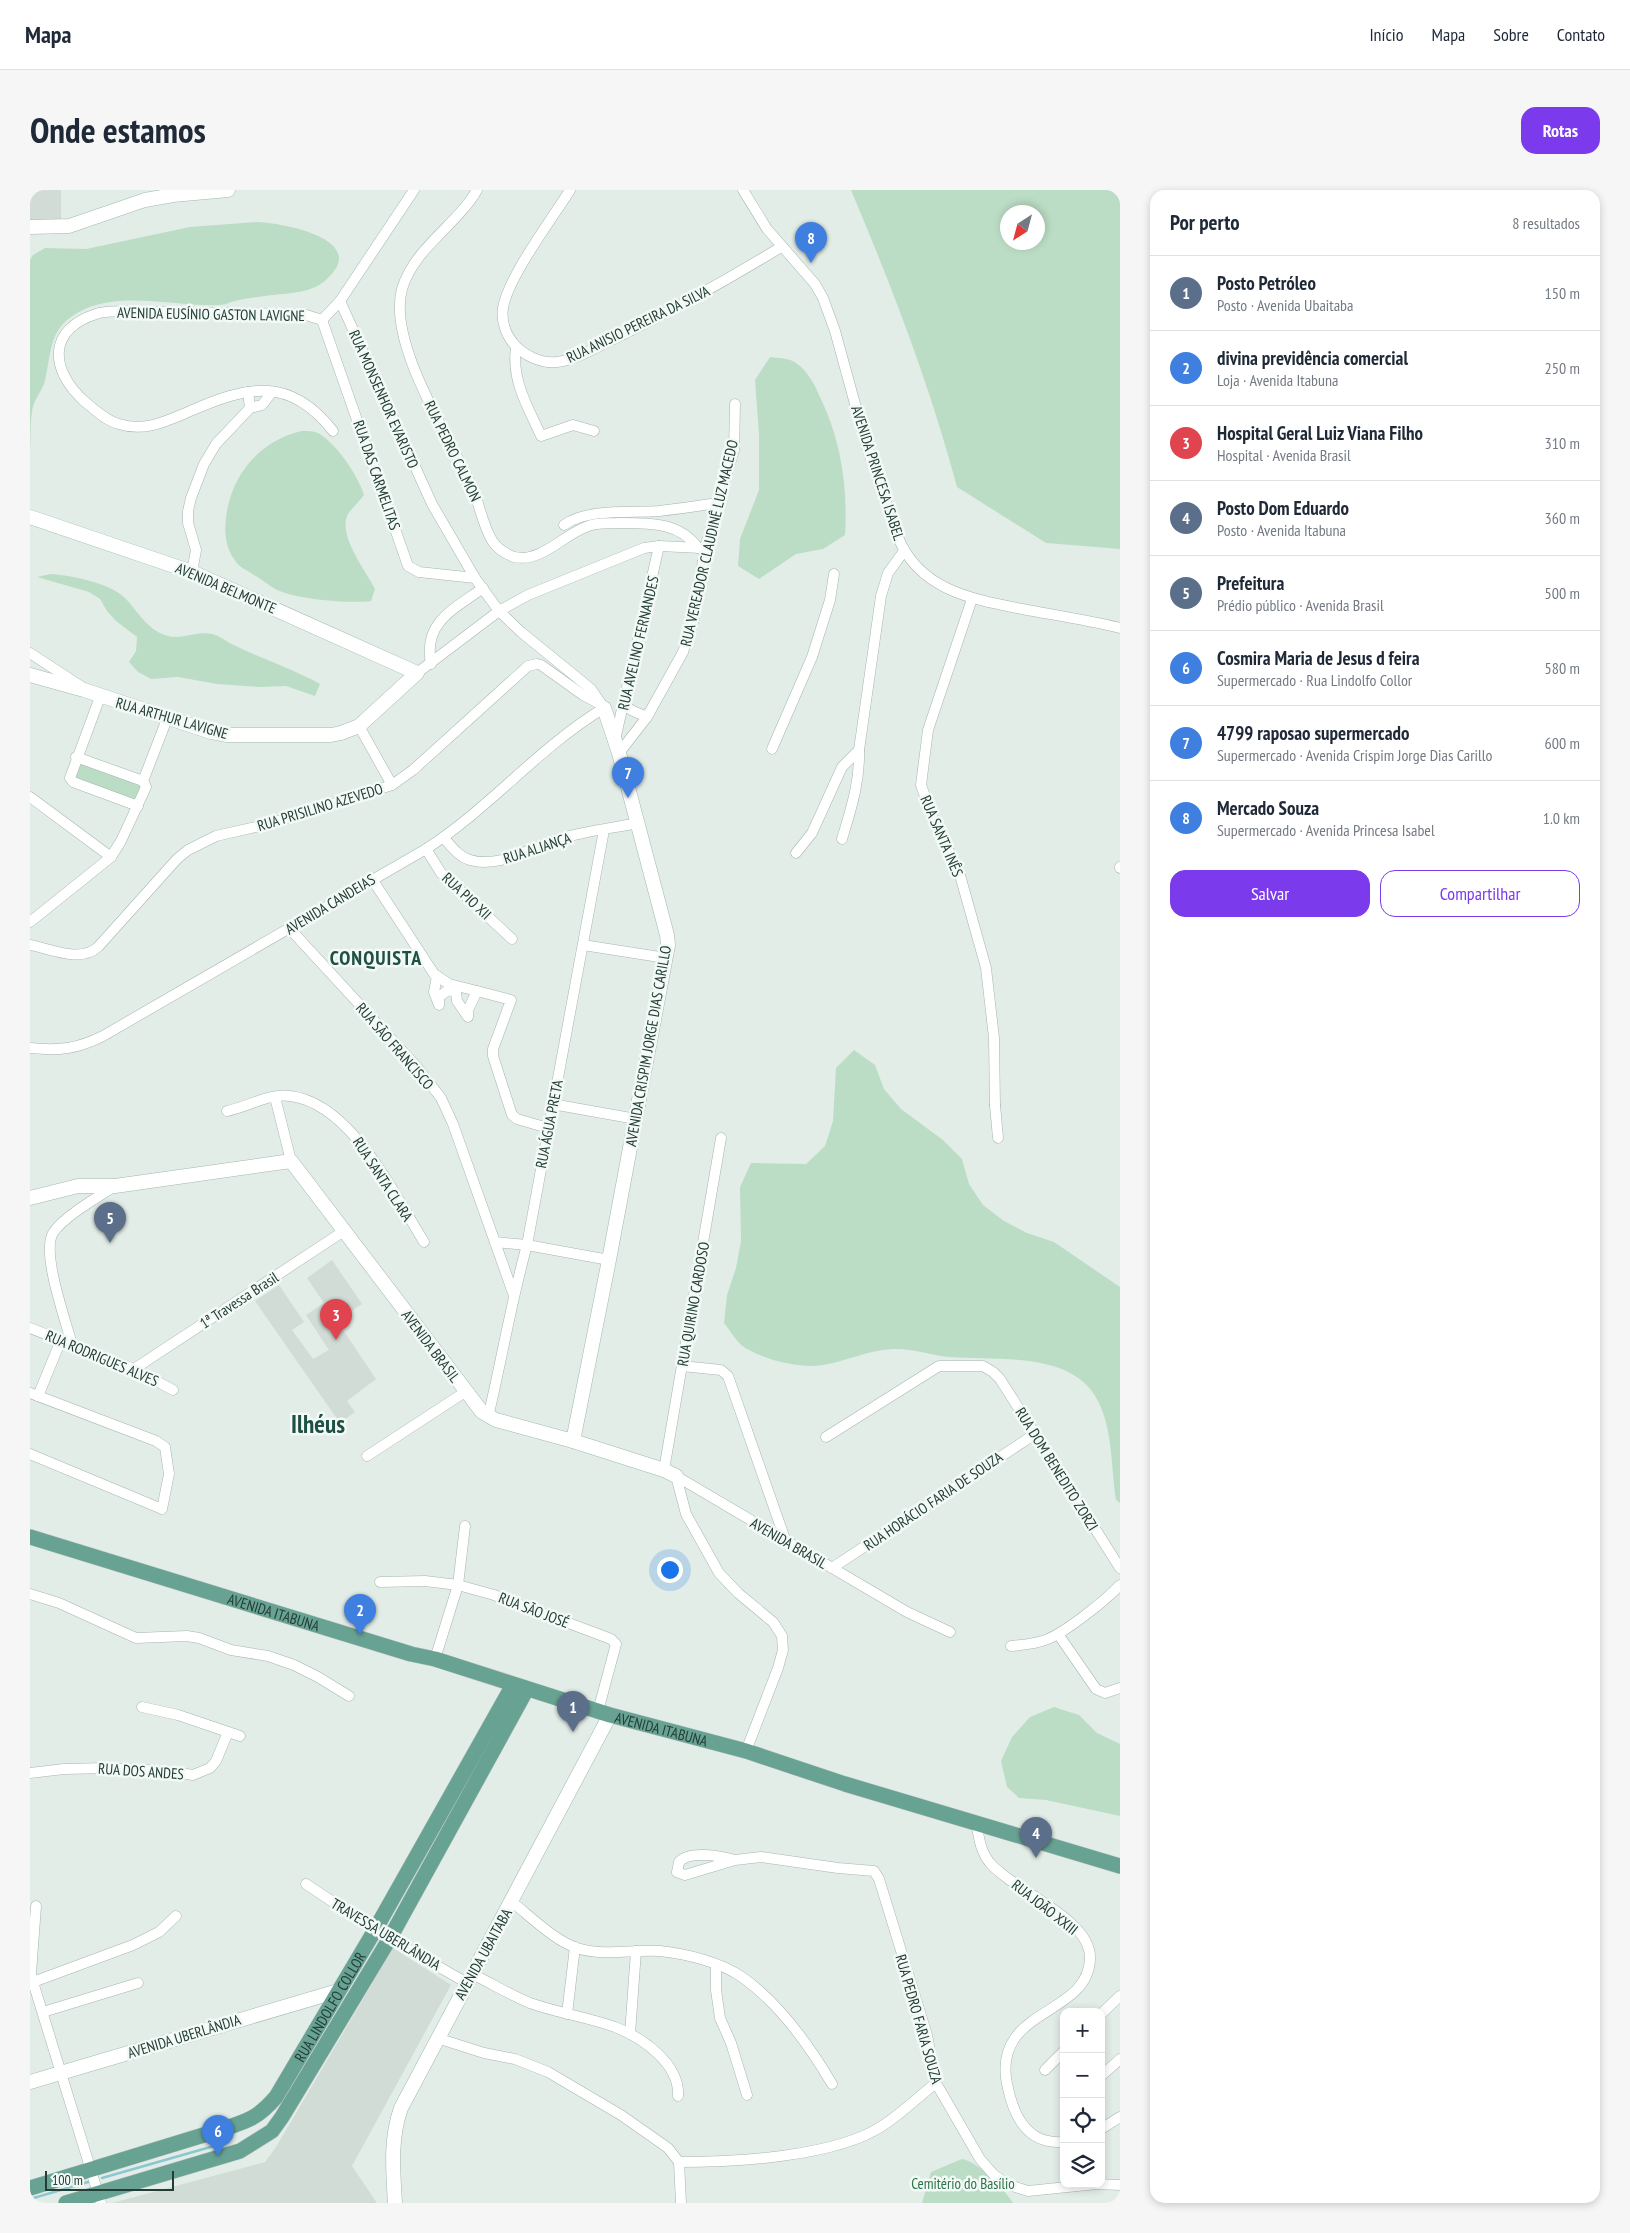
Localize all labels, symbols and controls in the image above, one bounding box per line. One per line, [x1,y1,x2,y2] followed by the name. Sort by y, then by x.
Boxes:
[25,19,72,50] text: Mapa
[1369,23,1403,46] text: Início
[1431,23,1465,46] text: Mapa
[1493,23,1529,46] text: Sobre
[1557,23,1605,46] text: Contato
[30,107,206,153] text: Onde estamos
[1521,107,1600,154] button: Rotas
[1000,205,1045,250] north arrow
[1170,209,1240,236] text: Por perto
[1512,213,1580,233] text: 8 resultados
[795,222,827,263] pin: 8
[1217,271,1316,295] text: Posto Petróleo
[563,281,714,367] street label: RUA ANISIO PEREIRA DA SILVA
[1182,283,1190,303] text: 1
[1545,283,1580,303] text: 150 m
[1217,295,1353,315] text: Posto · Avenida Ubaitaba
[117,303,305,325] street label: AVENIDA EUSÍNIO GASTON LAVIGNE
[345,327,423,471] street label: RUA MONSENHOR EVARISTO
[1217,346,1408,370] text: divina previdência comercial
[1182,358,1190,378] text: 2
[1545,358,1580,378] text: 250 m
[1217,370,1338,390] text: Loja · Avenida Itabuna
[420,398,486,504] street label: RUA PEDRO CALMON
[847,403,909,544] street label: AVENIDA PRINCESA ISABEL
[349,418,405,532] street label: RUA DAS CARMELITAS
[1217,421,1423,445] text: Hospital Geral Luiz Viana Filho
[1182,433,1190,453] text: 3
[1545,433,1580,453] text: 310 m
[676,438,742,648] street label: RUA VEREADOR CLAUDINÊ LUZ MACEDO
[1217,445,1351,465] text: Hospital · Avenida Brasil
[1217,496,1349,520] text: Posto Dom Eduardo
[1182,508,1190,528] text: 4
[1545,508,1580,528] text: 360 m
[1217,520,1346,540] text: Posto · Avenida Itabuna
[173,558,279,618] street label: AVENIDA BELMONTE
[1217,571,1284,595] text: Prefeitura
[613,574,663,712] street label: RUA AVELINO FERNANDES
[1182,583,1190,603] text: 5
[1545,583,1580,603] text: 500 m
[1217,595,1384,615] text: Prédio público · Avenida Brasil
[1217,646,1419,670] text: Cosmira Maria de Jesus d feira
[1182,658,1190,678] text: 6
[1545,658,1580,678] text: 580 m
[1217,670,1412,690] text: Supermercado · Rua Lindolfo Collor
[114,693,230,743] street label: RUA ARTHUR LAVIGNE
[1217,721,1409,745] text: 4799 raposao supermercado
[1182,733,1190,753] text: 7
[1545,733,1580,753] text: 600 m
[1217,745,1492,765] text: Supermercado · Avenida Crispim Jorge Dias Carillo
[612,757,644,798] pin: 7
[255,779,385,835] street label: RUA PRISILINO AZEVEDO
[916,792,968,880] street label: RUA SANTA INÊS
[1217,796,1319,820] text: Mercado Souza
[1182,808,1190,828] text: 8
[1543,808,1580,828] text: 1.0 km
[1217,820,1435,840] text: Supermercado · Avenida Princesa Isabel
[501,828,574,868] street label: RUA ALIANÇA
[438,868,496,924] street label: RUA PIO XII
[281,870,379,938] street label: AVENIDA CANDEIAS
[1170,870,1370,917] button: Salvar
[1380,870,1580,917] button: Compartilhar
[621,944,675,1148] street label: AVENIDA CRISPIM JORGE DIAS CARILLO
[330,945,422,971] district label: CONQUISTA
[352,999,438,1093] street label: RUA SÃO FRANCISCO
[531,1077,567,1170] street label: RUA ÁGUA PRETA
[349,1133,418,1225] street label: RUA SANTA CLARA
[94,1202,126,1243] pin: 5
[673,1240,713,1368] street label: RUA QUIRINO CARDOSO
[196,1267,282,1333] street label: 1ª Travessa Brasil
[320,1299,352,1340] pin: 3
[398,1306,465,1387] street label: AVENIDA BRASIL
[43,1326,161,1390] street label: RUA RODRIGUES ALVES
[1011,1404,1103,1534] street label: RUA DOM BENEDITO ZORZI
[291,1408,345,1440] district label: Ilhéus
[860,1447,1007,1555] street label: RUA HORÁCIO FARIA DE SOUZA
[747,1513,832,1573] street label: AVENIDA BRASIL
[657,1557,683,1583] your location
[496,1588,572,1632] street label: RUA SÃO JOSÉ
[225,1589,323,1635] street label: AVENIDA ITABUNA
[344,1594,376,1635] pin: 2
[557,1691,589,1732] pin: 1
[613,1707,711,1750] street label: AVENIDA ITABUNA
[97,1759,185,1783] street label: RUA DOS ANDES
[1020,1817,1052,1858] pin: 4
[1008,1875,1082,1939] street label: RUA JOÃO XXIII
[328,1894,445,1975] street label: TRAVESSA UBERLÂNDIA
[450,1904,516,2003] street label: AVENIDA UBAITABA
[290,1948,370,2065] street label: RUA LINDOLFO COLLOR
[891,1952,947,2087] street label: RUA PEDRO FARIA SOUZA
[1060,2008,1105,2188] map controls
[1060,2008,1105,2053] button: +
[125,2010,244,2062] street label: AVENIDA UBERLÂNDIA
[1060,2053,1105,2098] button: −
[1060,2098,1105,2143] button: locate
[202,2115,234,2156] pin: 6
[1060,2143,1105,2188] button: layers
[45,2168,174,2191] scale bar
[52,2171,83,2189] text: 100 m
[911,2174,1015,2193] park label: Cemitério do Basílio

